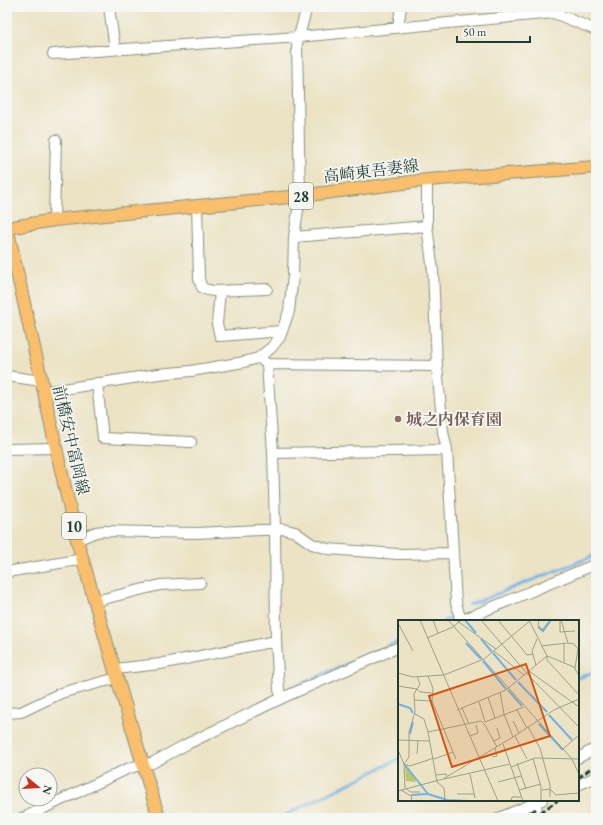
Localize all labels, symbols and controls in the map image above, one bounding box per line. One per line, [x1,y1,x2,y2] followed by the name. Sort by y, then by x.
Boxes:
[457,18,530,44] scale bar
[463,24,487,40] text: 50 m
[322,155,420,187] street label: 高崎東吾妻線
[289,183,313,209] road number: 28
[48,383,94,497] street label: 前橋安中富岡線
[406,409,502,430] place label: 城之内保育園
[393,414,403,424] marker: 城之内保育園
[62,513,86,539] road number: 10
[398,620,579,801] inset map
[18,767,58,807] north arrow
[39,784,56,797] text: N

